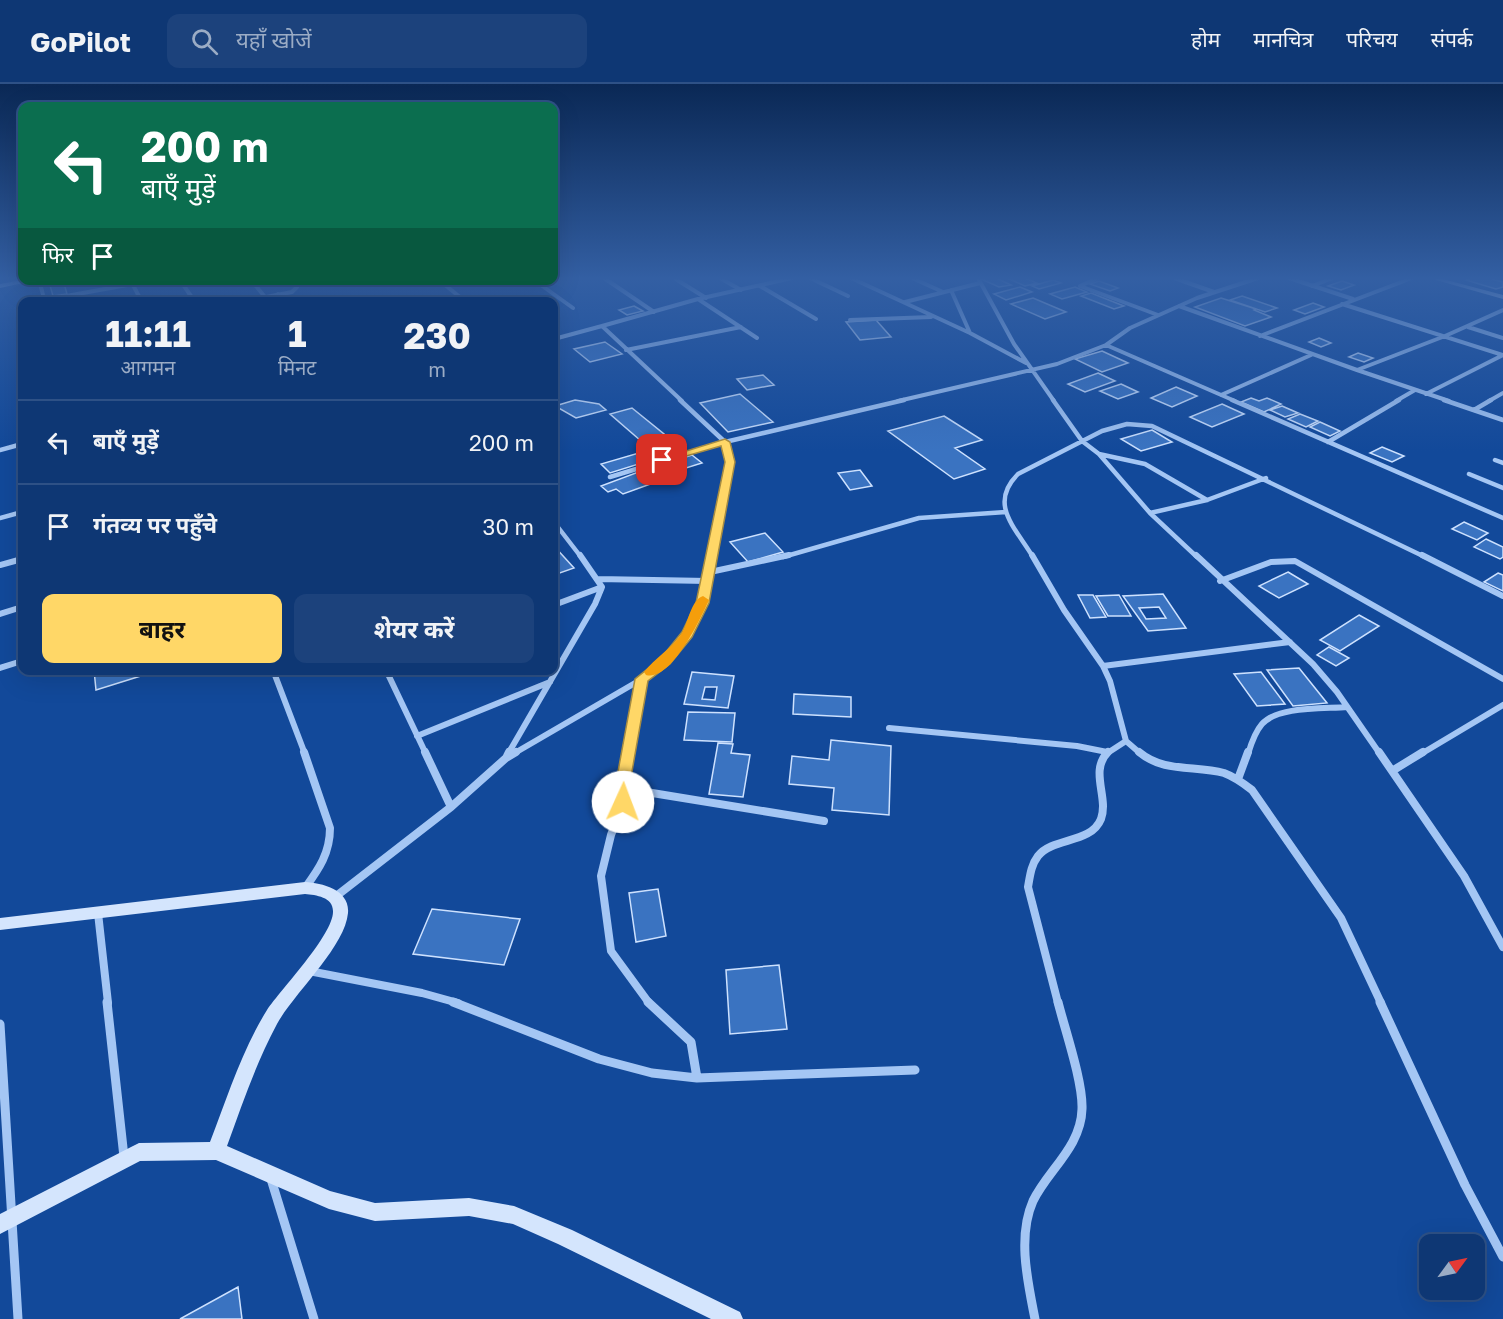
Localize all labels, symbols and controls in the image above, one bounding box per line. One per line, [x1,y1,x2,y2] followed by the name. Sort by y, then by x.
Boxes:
[167,14,587,68] search box
[30,25,131,58] text: GoPilot
[188,25,221,58] icon: search
[236,26,312,53] text: यहाँ खोजें
[1191,26,1220,52] text: होम
[1253,26,1313,52] text: मानचित्र
[1346,26,1398,52] text: परिचय
[1431,26,1473,52] text: संपर्क
[141,121,268,171] text: 200 m
[42,126,120,204] icon: left
[141,172,216,204] text: बाएँ मुड़ें
[86,240,119,273] icon: arrive
[42,241,74,268] text: फिर
[105,312,191,355] text: 11:11
[288,312,306,355] text: 1
[403,314,471,357] text: 230
[121,355,175,379] text: आगमन
[278,355,316,379] text: मिनट
[428,357,446,381] text: m
[42,426,75,459] icon: left
[93,427,159,454] text: बाएँ मुड़ें
[469,429,534,456] text: 200 m
[636,434,687,485] pin
[645,443,678,476] icon: arrive
[42,510,75,543] icon: arrive
[93,511,217,538] text: गंतव्य पर पहुँचे
[483,513,534,540] text: 30 m
[42,594,282,663] button: बाहर
[294,594,534,663] button: शेयर करें
[591,770,655,834] position arrow
[1419,1234,1485,1300] north arrow
[1419,1234,1485,1300] map controls

